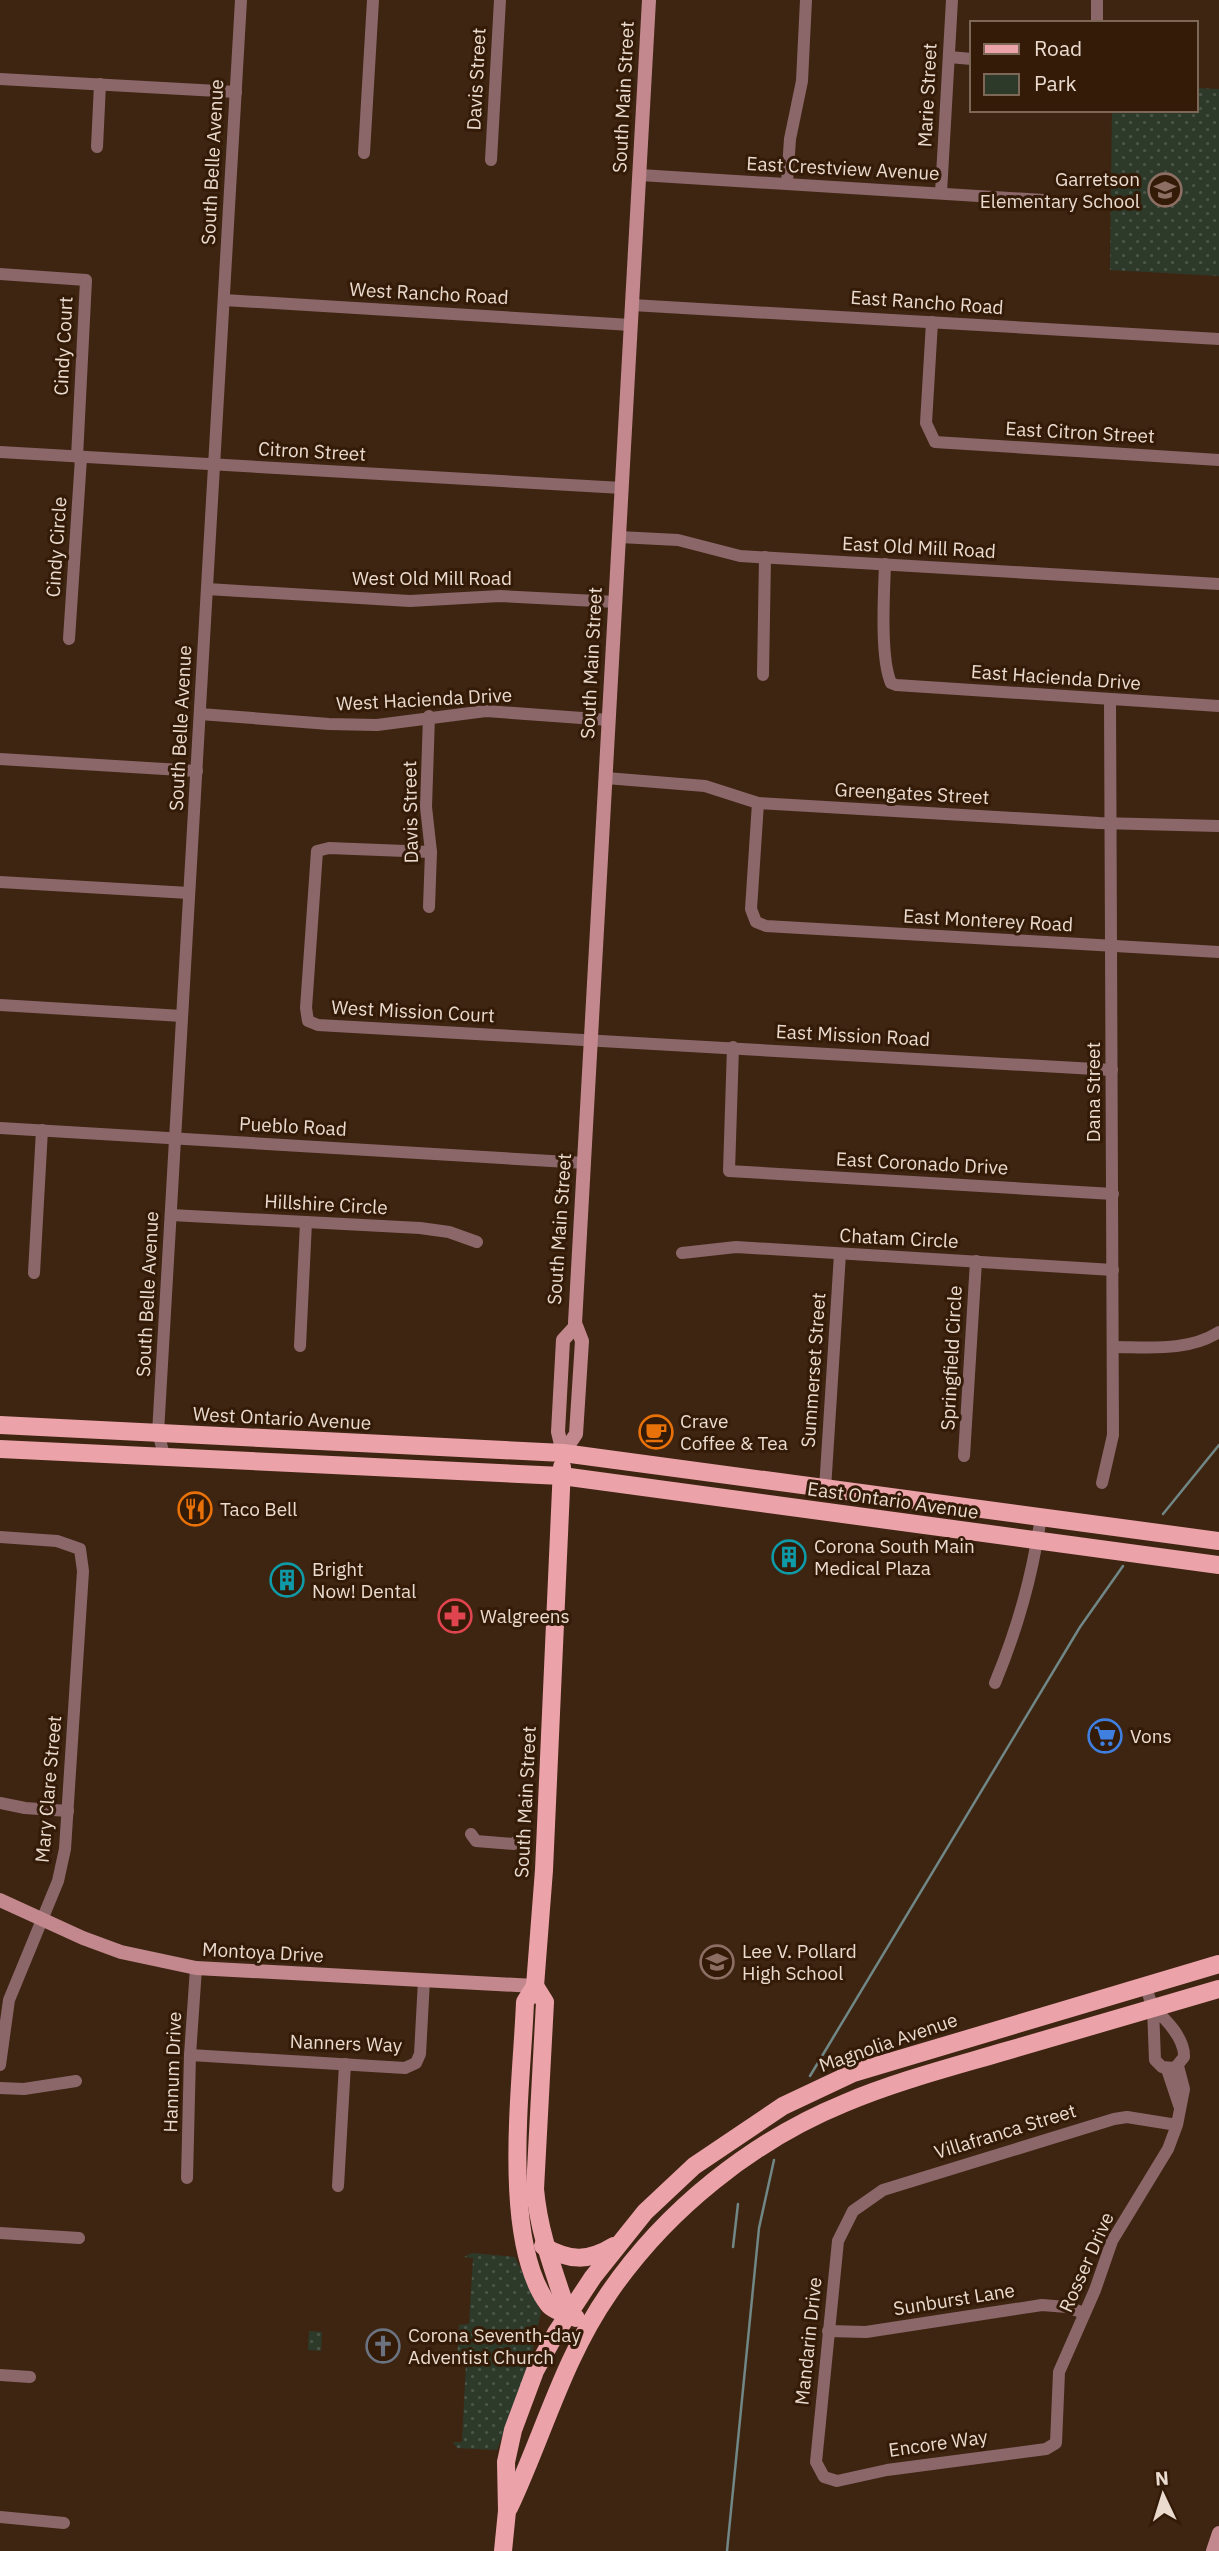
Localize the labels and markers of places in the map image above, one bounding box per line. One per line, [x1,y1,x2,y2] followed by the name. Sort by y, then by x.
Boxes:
[980,167,1140,213] place label: Garretson Elementary School
[1146,171,1184,209] school or university icon: Garretson Elementary School
[680,1409,788,1455] place label: Crave Coffee & Tea
[637,1413,675,1451] cafe icon: Crave Coffee & Tea
[176,1490,214,1528] restaurant icon: Taco Bell
[220,1497,297,1521] place label: Taco Bell
[814,1534,975,1580] place label: Corona South Main Medical Plaza
[770,1538,808,1576] building icon: Corona South Main Medical Plaza
[312,1557,416,1603] place label: Bright Now! Dental
[268,1561,306,1599] building icon: Bright Now! Dental
[436,1597,474,1635] pharmacy icon: Walgreens
[480,1604,570,1628] place label: Walgreens
[1086,1717,1124,1755] supermarket icon: Vons
[1130,1724,1172,1748] place label: Vons
[742,1939,857,1985] place label: Lee V. Pollard High School
[698,1943,736,1981] school or university icon: Lee V. Pollard High School
[408,2323,581,2369] place label: Corona Seventh-day Adventist Church
[364,2327,402,2365] church icon: Corona Seventh-day Adventist Church

